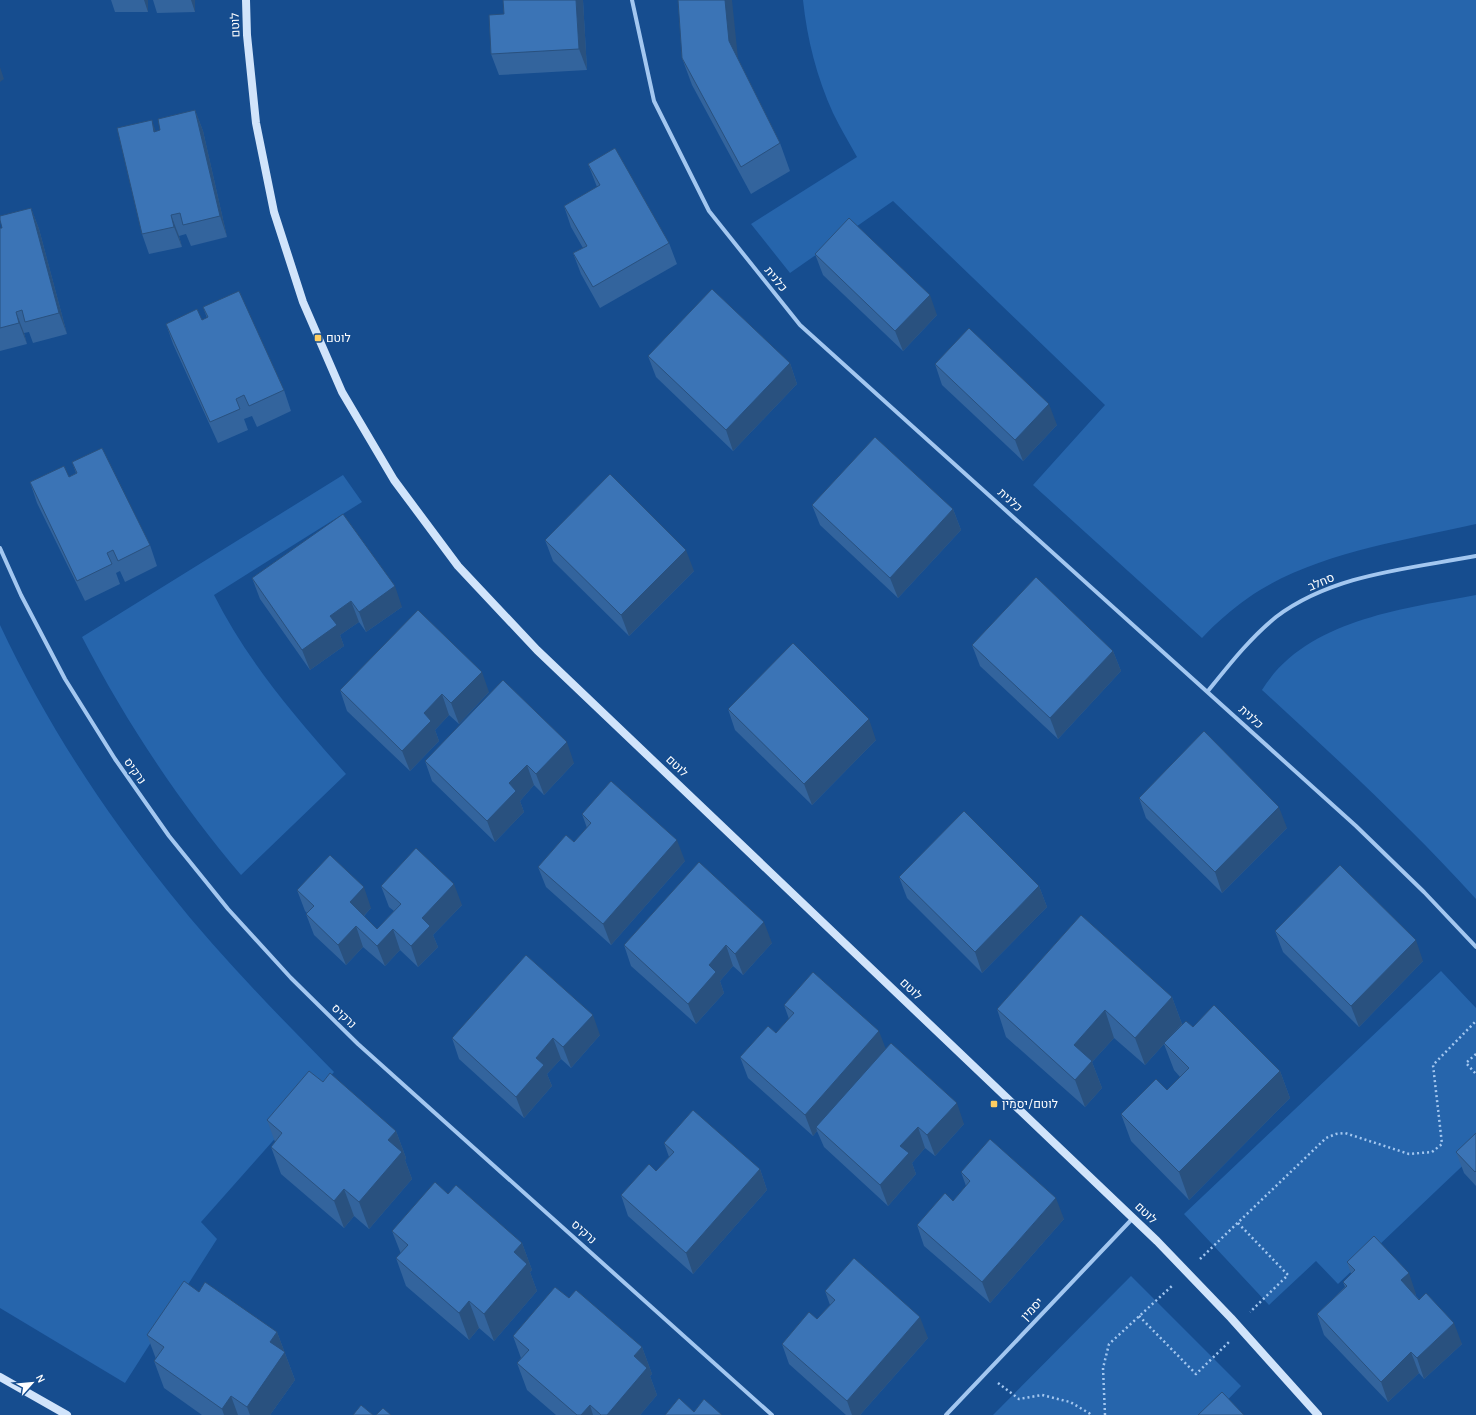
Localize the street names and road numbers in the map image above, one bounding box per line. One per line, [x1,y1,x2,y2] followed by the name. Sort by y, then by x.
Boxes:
[228,12,242,38] street label: לוטם
[762,264,790,294] street label: כלנית
[995,485,1025,515] street label: כלנית
[1306,570,1336,594] street label: סחלב
[1236,702,1266,732] street label: כלנית
[663,752,691,780] street label: לוטם
[121,755,149,787] street label: נרקיס
[897,975,925,1003] street label: לוטם
[329,1001,359,1031] street label: נרקיס
[1132,1199,1160,1227] street label: לוטם
[569,1217,599,1247] street label: נרקיס
[1018,1295,1046,1323] street label: יסמין

